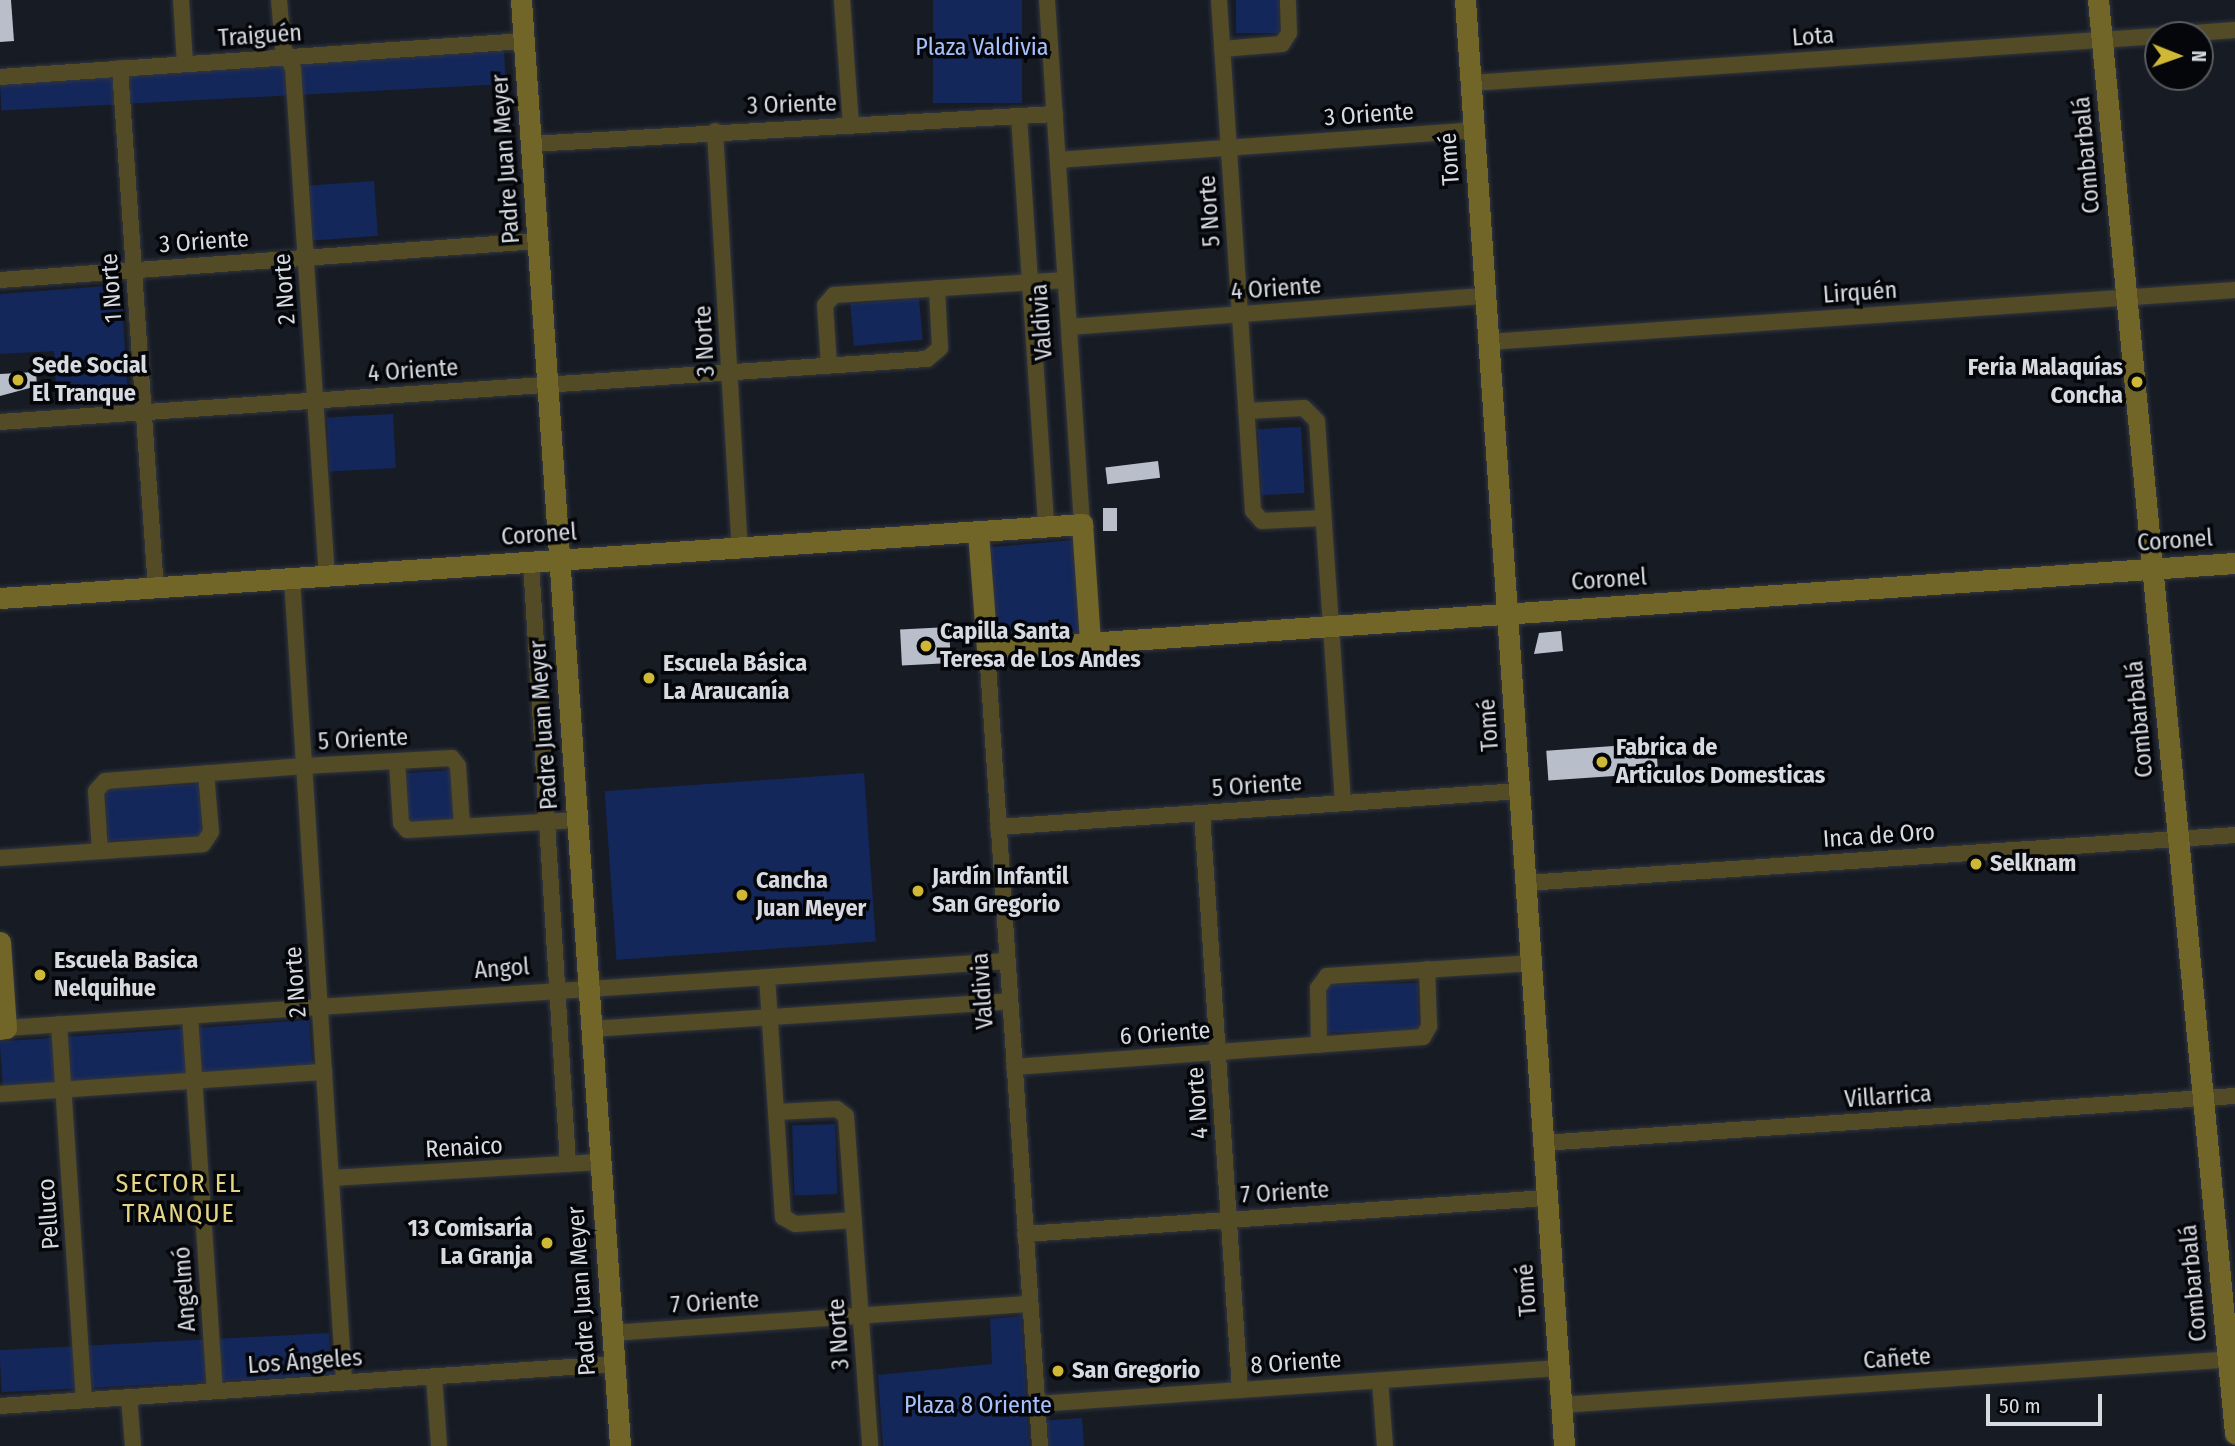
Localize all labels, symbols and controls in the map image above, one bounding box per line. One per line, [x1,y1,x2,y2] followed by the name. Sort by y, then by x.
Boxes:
[217,19,303,53] street label: Traiguén
[1791,21,1835,53] street label: Lota
[2144,21,2214,91] north arrow
[915,34,1049,62] park label: Plaza Valdivia
[2187,50,2210,62] text: N
[486,73,526,245] street label: Padre Juan Meyer
[747,89,837,121] street label: 3 Oriente
[2068,95,2106,215] street label: Combarbalá
[1323,98,1415,132] street label: 3 Oriente
[1434,132,1466,186] street label: Tomé
[1193,174,1227,248] street label: 5 Norte
[158,225,250,259] street label: 3 Oriente
[95,252,129,324] street label: 1 Norte
[268,253,302,325] street label: 2 Norte
[1230,271,1322,307] street label: 4 Oriente
[1822,276,1898,310] street label: Lirquén
[1025,283,1059,361] street label: Valdivia
[689,305,721,377] street label: 3 Norte
[32,352,147,408] place label: Sede Social El Tranque
[367,353,459,389] street label: 4 Oriente
[1968,354,2123,410] place label: Feria Malaquías Concha
[10,372,26,388] marker: Sede Social El Tranque
[2129,374,2145,390] marker: Feria Malaquías Concha
[500,518,578,552] street label: Coronel
[2136,524,2214,558] street label: Coronel
[1570,563,1648,597] street label: Coronel
[940,618,1141,674] place label: Capilla Santa Teresa de Los Andes
[918,638,934,654] marker: Capilla Santa Teresa de Los Andes
[524,639,564,811] street label: Padre Juan Meyer
[663,650,807,706] place label: Escuela Básica La Araucanía
[2121,659,2159,779] street label: Combarbalá
[641,670,657,686] marker: Escuela Básica La Araucanía
[1473,698,1505,752] street label: Tomé
[317,723,409,757] street label: 5 Oriente
[1616,734,1825,790] place label: Fabrica de Articulos Domesticas
[1594,754,1610,770] marker: Fabrica de Articulos Domesticas
[1211,768,1303,804] street label: 5 Oriente
[1822,818,1936,854] street label: Inca de Oro
[1990,850,2076,878] place label: Selknam
[1968,856,1984,872] marker: Selknam
[932,863,1069,919] place label: Jardín Infantil San Gregorio
[756,867,866,923] place label: Cancha Juan Meyer
[910,883,926,899] marker: Jardín Infantil San Gregorio
[734,887,750,903] marker: Cancha Juan Meyer
[279,946,313,1018] street label: 2 Norte
[54,947,198,1003] place label: Escuela Basica Nelquihue
[966,952,1000,1030] street label: Valdivia
[473,953,531,985] street label: Angol
[32,967,48,983] marker: Escuela Basica Nelquihue
[1119,1016,1211,1052] street label: 6 Oriente
[1181,1066,1215,1140] street label: 4 Norte
[1844,1080,1932,1114] street label: Villarrica
[425,1132,503,1164] street label: Renaico
[117,1168,241,1230] district label: SECTOR EL TRANQUE
[1240,1176,1330,1210] street label: 7 Oriente
[32,1177,66,1251] street label: Pelluco
[562,1205,602,1377] street label: Padre Juan Meyer
[408,1215,533,1271] place label: 13 Comisaría La Granja
[2175,1223,2213,1343] street label: Combarbalá
[539,1235,555,1251] marker: 13 Comisaría La Granja
[168,1245,202,1333] street label: Angelmó
[1511,1263,1543,1317] street label: Tomé
[670,1286,760,1320] street label: 7 Oriente
[822,1297,856,1371] street label: 3 Norte
[1862,1342,1932,1376] street label: Cañete
[247,1344,363,1380] street label: Los Ángeles
[1250,1345,1342,1381] street label: 8 Oriente
[1072,1357,1200,1385] place label: San Gregorio
[1050,1363,1066,1379] marker: San Gregorio
[1990,1380,2106,1424] scale bar
[904,1392,1052,1420] park label: Plaza 8 Oriente
[1999,1393,2041,1419] text: 50 m

